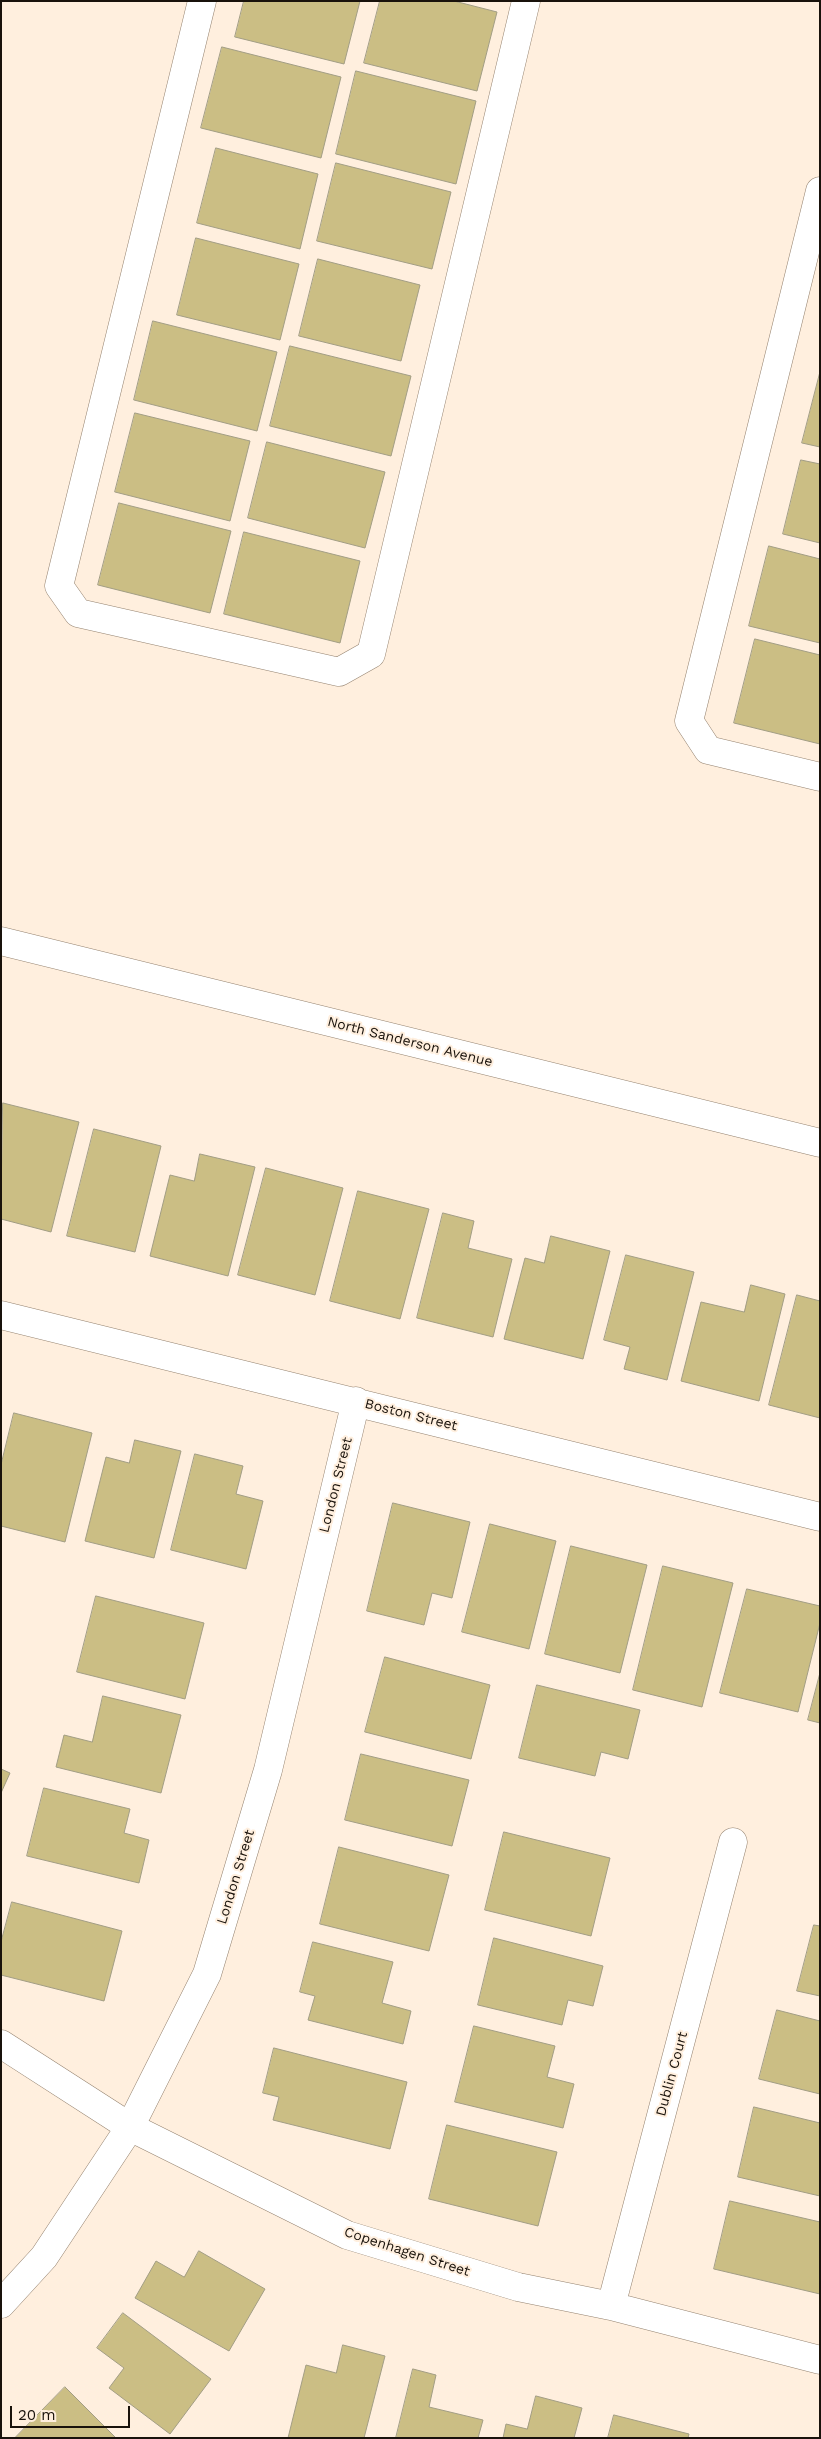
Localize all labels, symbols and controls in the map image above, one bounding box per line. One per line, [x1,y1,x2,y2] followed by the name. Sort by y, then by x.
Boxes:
[326,1013,494,1071] street label: North Sanderson Avenue
[363,1395,459,1435] street label: Boston Street
[316,1435,356,1535] street label: London Street
[214,1828,258,1926] street label: London Street
[653,2030,691,2118] street label: Dublin Court
[342,2224,472,2280] street label: Copenhagen Street
[12,2396,132,2428] scale bar
[18,2406,56,2424] text: 20 m

